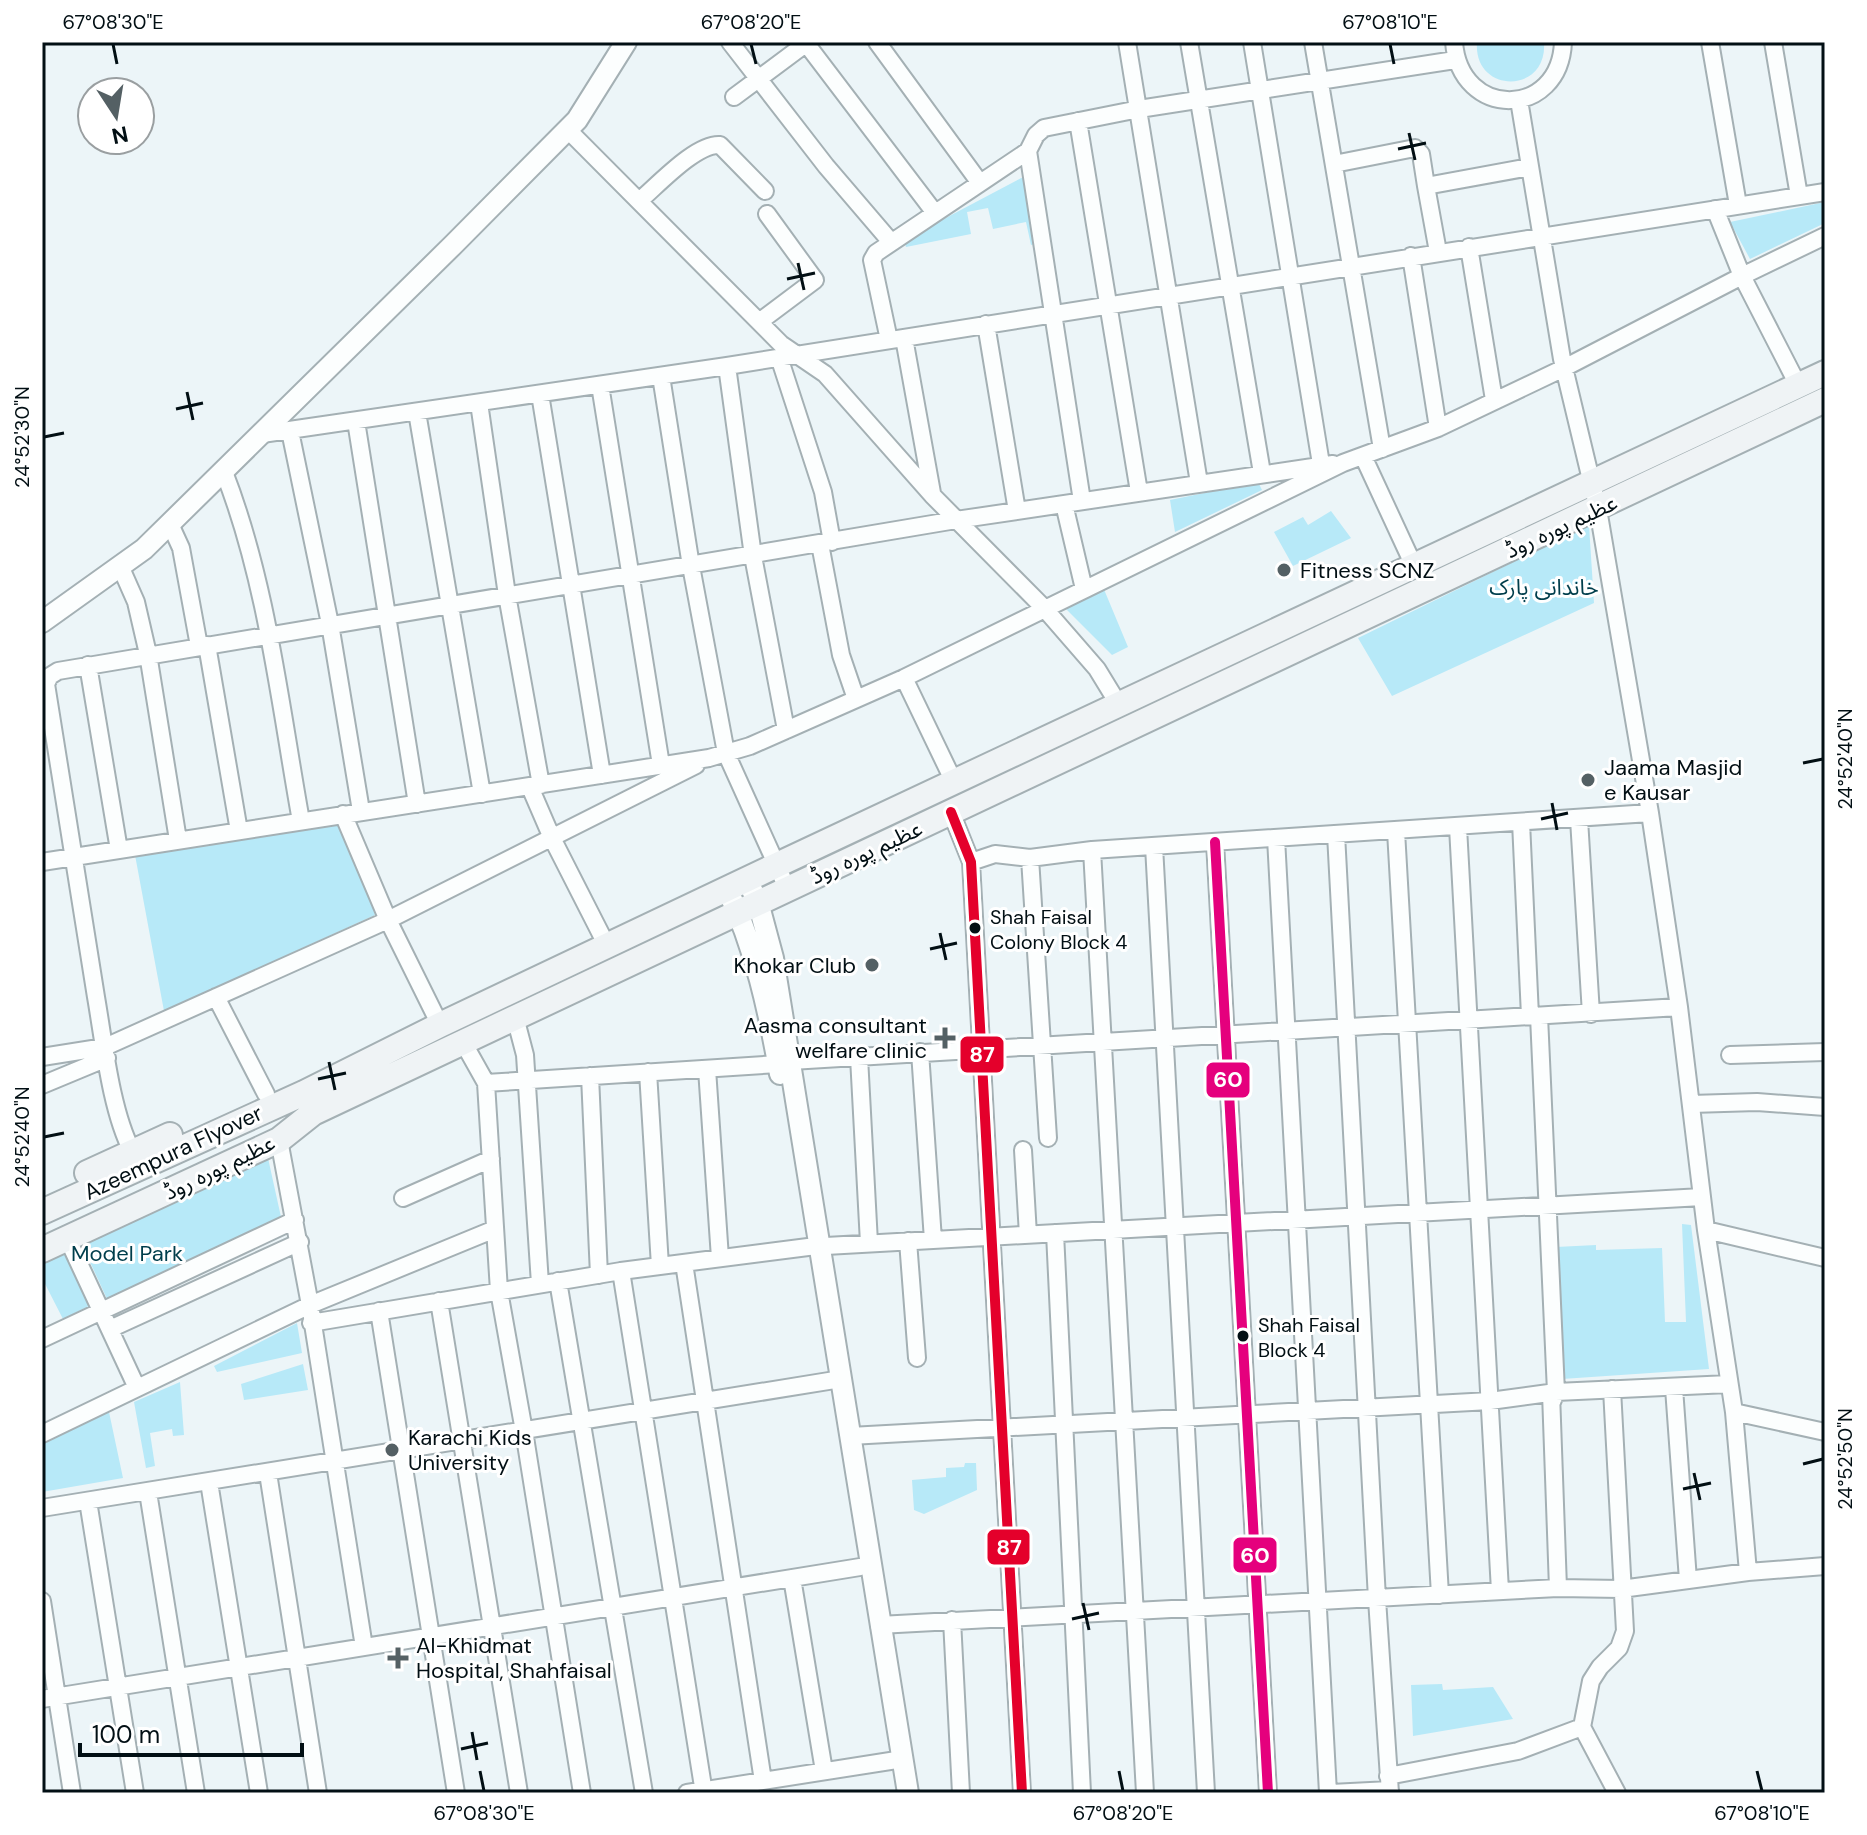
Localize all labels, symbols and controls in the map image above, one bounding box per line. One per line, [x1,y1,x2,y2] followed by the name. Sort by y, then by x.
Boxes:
[62,9,164,35] text: 67°08'30"E
[701,9,801,35] text: 67°08'20"E
[1342,9,1438,35] text: 67°08'10"E
[76,76,156,156] north arrow
[109,119,131,151] text: N
[9,386,35,488] text: 24°52'30"N
[1501,488,1623,567] street label: عظیم پورہ روڈ
[1300,556,1434,585] place label: Fitness SCNZ
[1275,561,1293,579] marker: Fitness SCNZ
[1489,573,1599,602] park label: خاندانی پارک
[1832,708,1858,810] text: 24°52'40"N
[1604,753,1742,807] place label: Jaama Masjid e Kausar
[1579,771,1597,789] marker: Jaama Masjid e Kausar
[806,814,928,893] street label: عظیم پورہ روڈ
[990,904,1128,955] place label: Shah Faisal Colony Block 4
[967,920,983,936] marker: Shah Faisal Colony Block 4
[733,951,856,980] place label: Khokar Club
[863,956,881,974] marker: Khokar Club
[744,1011,927,1065] place label: Aasma consultant welfare clinic
[934,1027,956,1049] marker: Aasma consultant welfare clinic
[959,1035,1005,1074] line badge: 87
[969,1040,995,1069] text: 87
[1205,1061,1251,1099] line badge: 60
[1213,1065,1243,1094] text: 60
[9,1086,35,1188] text: 24°52'40"N
[79,1098,267,1207] street label: Azeempura Flyover
[159,1128,281,1209] street label: عظیم پورہ روڈ
[71,1239,183,1268] park label: Model Park
[1258,1312,1360,1363] place label: Shah Faisal Block 4
[1235,1328,1251,1344] marker: Shah Faisal Block 4
[1832,1408,1858,1510] text: 24°52'50"N
[408,1423,532,1477] place label: Karachi Kids University
[383,1441,401,1459] marker: Karachi Kids University
[986,1528,1031,1566] line badge: 87
[996,1533,1022,1562] text: 87
[1232,1536,1278,1574] line badge: 60
[1240,1541,1270,1570] text: 60
[416,1631,612,1685] place label: Al-Khidmat Hospital, Shahfaisal
[387,1647,409,1669] marker: Al-Khidmat Hospital, Shahfaisal
[80,1707,302,1757] scale bar
[92,1719,160,1750] text: 100 m
[433,1800,535,1826] text: 67°08'30"E
[1073,1800,1173,1826] text: 67°08'20"E
[1714,1800,1810,1826] text: 67°08'10"E

